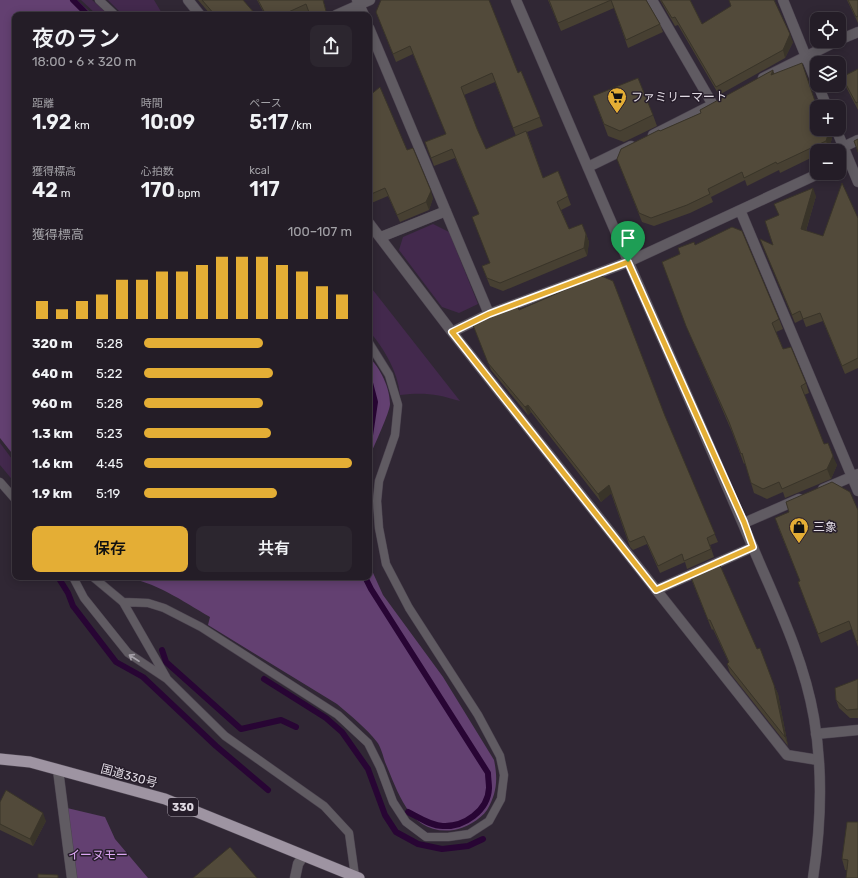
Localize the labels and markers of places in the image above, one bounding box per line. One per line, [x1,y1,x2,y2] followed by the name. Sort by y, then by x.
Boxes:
[606,86,628,114] supermarket icon: ファミリーマート
[631,90,727,104] place label: ファミリーマート
[611,221,645,262] pin
[788,516,810,544] shop icon: 三象
[813,520,837,534] place label: 三象

